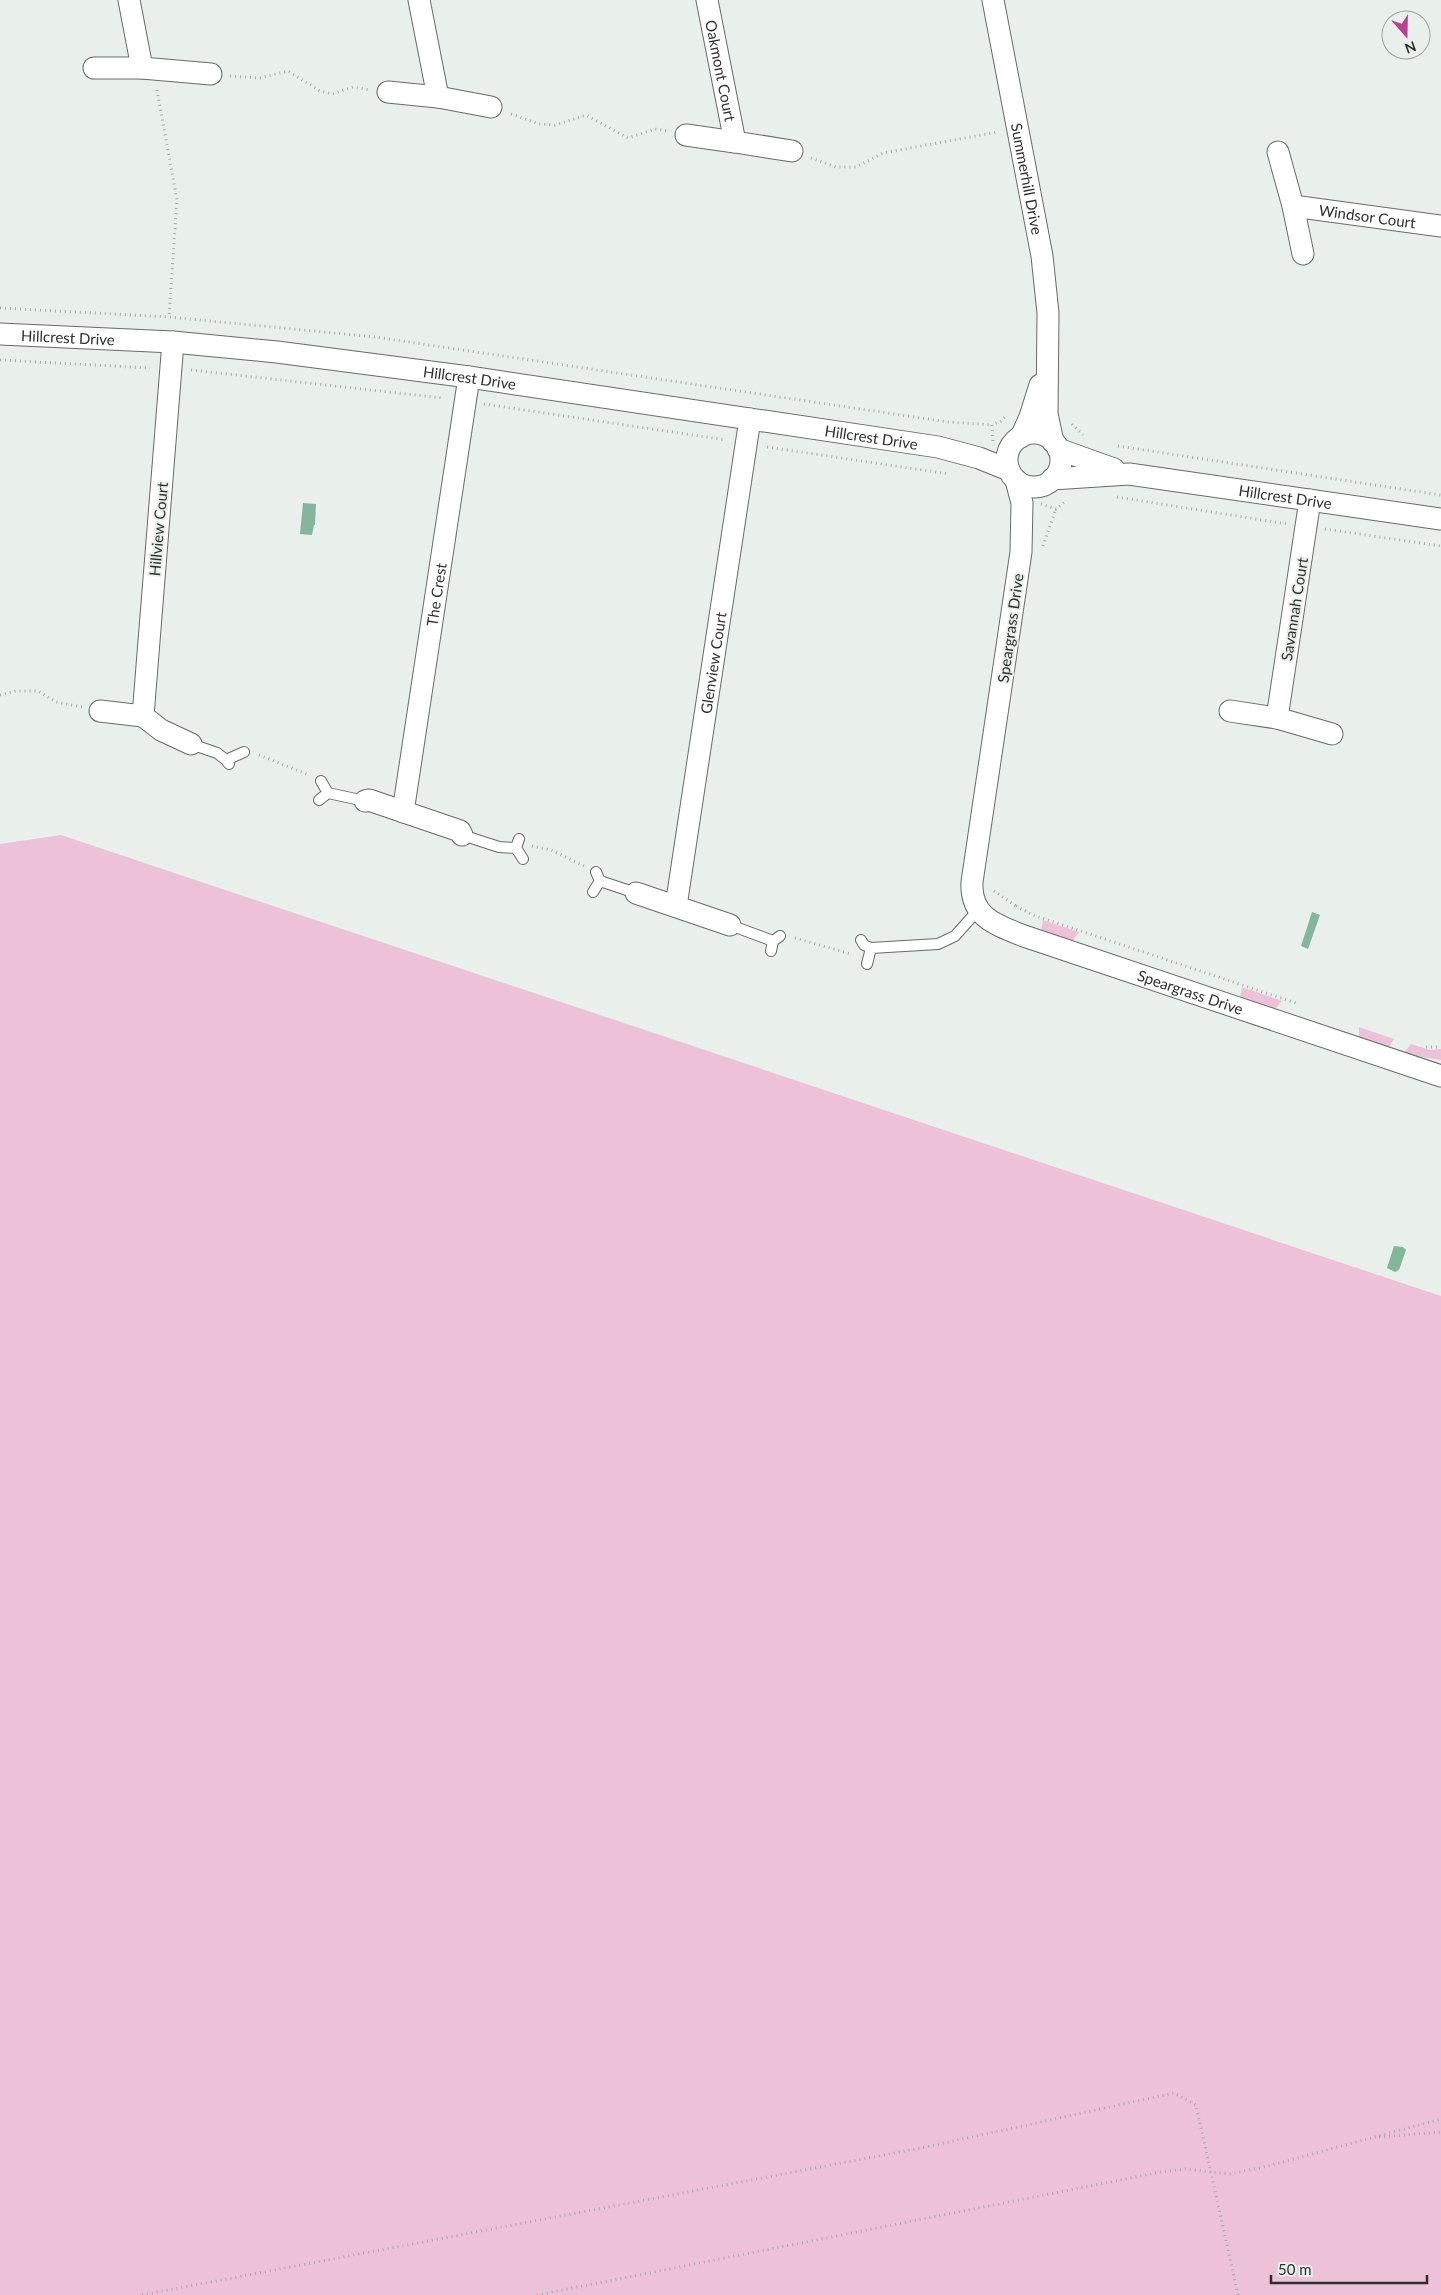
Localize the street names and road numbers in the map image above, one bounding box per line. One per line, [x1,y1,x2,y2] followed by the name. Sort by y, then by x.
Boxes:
[702,18,740,123] street label: Oakmont Court
[1008,121,1047,236] street label: Summerhill Drive
[1318,201,1417,232] street label: Windsor Court
[21,326,115,348] street label: Hillcrest Drive
[422,362,518,393] street label: Hillcrest Drive
[824,421,919,453] street label: Hillcrest Drive
[145,481,171,577] street label: Hillview Court
[1238,481,1333,512] street label: Hillcrest Drive
[1277,555,1311,662] street label: Savannah Court
[422,561,450,627] street label: The Crest
[993,572,1027,684] street label: Speargrass Drive
[696,610,730,715] street label: Glenview Court
[1135,966,1246,1018] street label: Speargrass Drive

